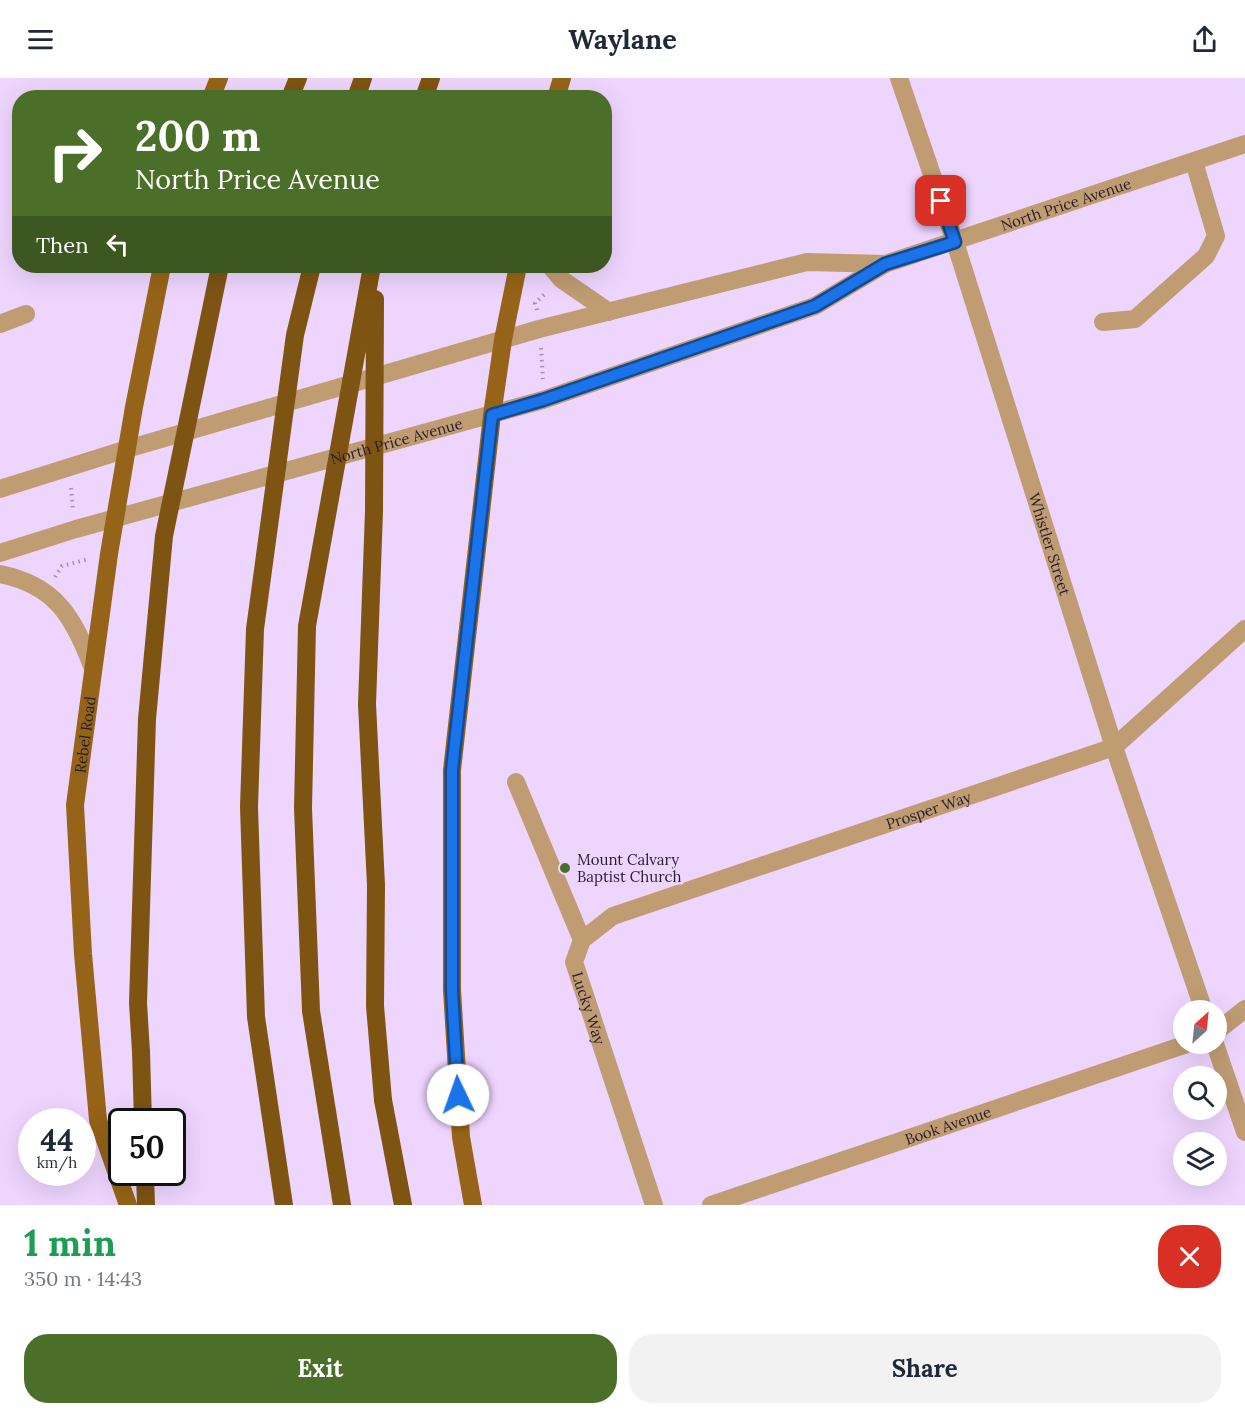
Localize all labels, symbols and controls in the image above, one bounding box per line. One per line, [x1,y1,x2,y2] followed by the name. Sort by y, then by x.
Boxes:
[568,22,677,56] text: Waylane
[24,23,57,56] icon: menu
[1188,23,1221,56] icon: share
[135,109,261,163] text: 200 m
[36,114,114,192] icon: right
[135,162,380,196] text: North Price Avenue
[998,173,1133,234] street label: North Price Avenue
[915,175,966,226] pin
[924,184,957,217] icon: arrive
[101,228,134,261] icon: left
[36,231,89,259] text: Then
[328,413,464,468] street label: North Price Avenue
[1025,490,1075,598] street label: Whistler Street
[70,695,99,774] street label: Rebel Road
[883,786,973,833] street label: Prosper Way
[577,850,682,886] place label: Mount Calvary Baptist Church
[558,861,572,875] marker: Mount Calvary Baptist Church
[568,969,610,1047] street label: Lucky Way
[1173,1000,1227,1054] north arrow
[1173,1000,1227,1186] map controls
[426,1063,490,1127] position arrow
[1173,1066,1227,1120] button: search
[902,1101,993,1148] street label: Book Avenue
[108,1108,186,1186] speed limit sign: 50
[40,1121,74,1159] text: 44
[1173,1132,1227,1186] button: layers
[37,1153,77,1172] text: km/h
[24,1220,116,1266] text: 1 min
[1158,1225,1221,1288] button: close
[24,1266,142,1291] text: 350 m · 14:43
[24,1334,617,1403] button: Exit
[629,1334,1221,1403] button: Share

